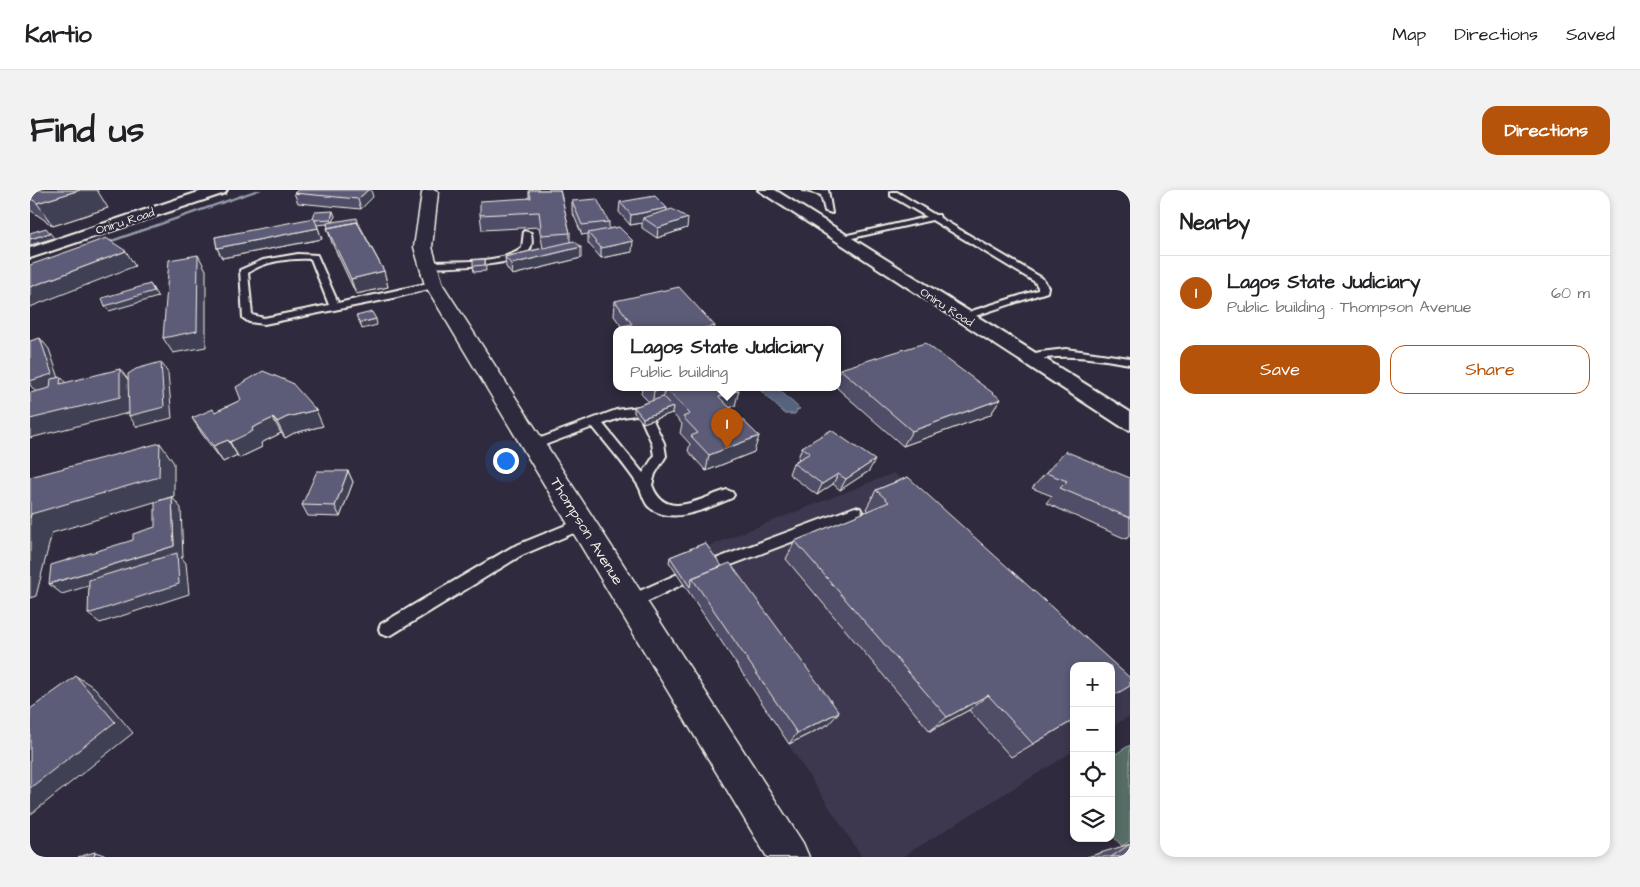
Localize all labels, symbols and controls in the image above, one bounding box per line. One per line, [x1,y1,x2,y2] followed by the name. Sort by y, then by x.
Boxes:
[25,18,92,52] text: Kartio
[1392,22,1426,47] text: Map
[1454,22,1538,47] text: Directions
[1566,22,1615,47] text: Saved
[30,106,144,155] text: Find us
[1482,106,1610,155] button: Directions
[94,204,157,239] street label: Oniru Road
[1180,208,1250,237] text: Nearby
[1227,269,1420,296] text: Lagos State Judiciary
[1195,282,1197,304] text: 1
[1551,282,1590,304] text: 60 m
[917,284,977,331] street label: Oniru Road
[1227,296,1471,318] text: Public building · Thompson Avenue
[613,326,841,391] popup
[630,334,824,361] text: Lagos State Judiciary
[1180,345,1380,394] button: Save
[1390,345,1590,394] button: Share
[630,361,728,383] text: Public building
[711,408,743,449] pin: 1
[493,448,519,474] your location
[545,473,628,589] street label: Thompson Avenue
[1070,662,1115,842] map controls
[1070,662,1115,707] button: +
[1070,707,1115,752] button: −
[1070,752,1115,797] button: locate
[1070,797,1115,842] button: layers

